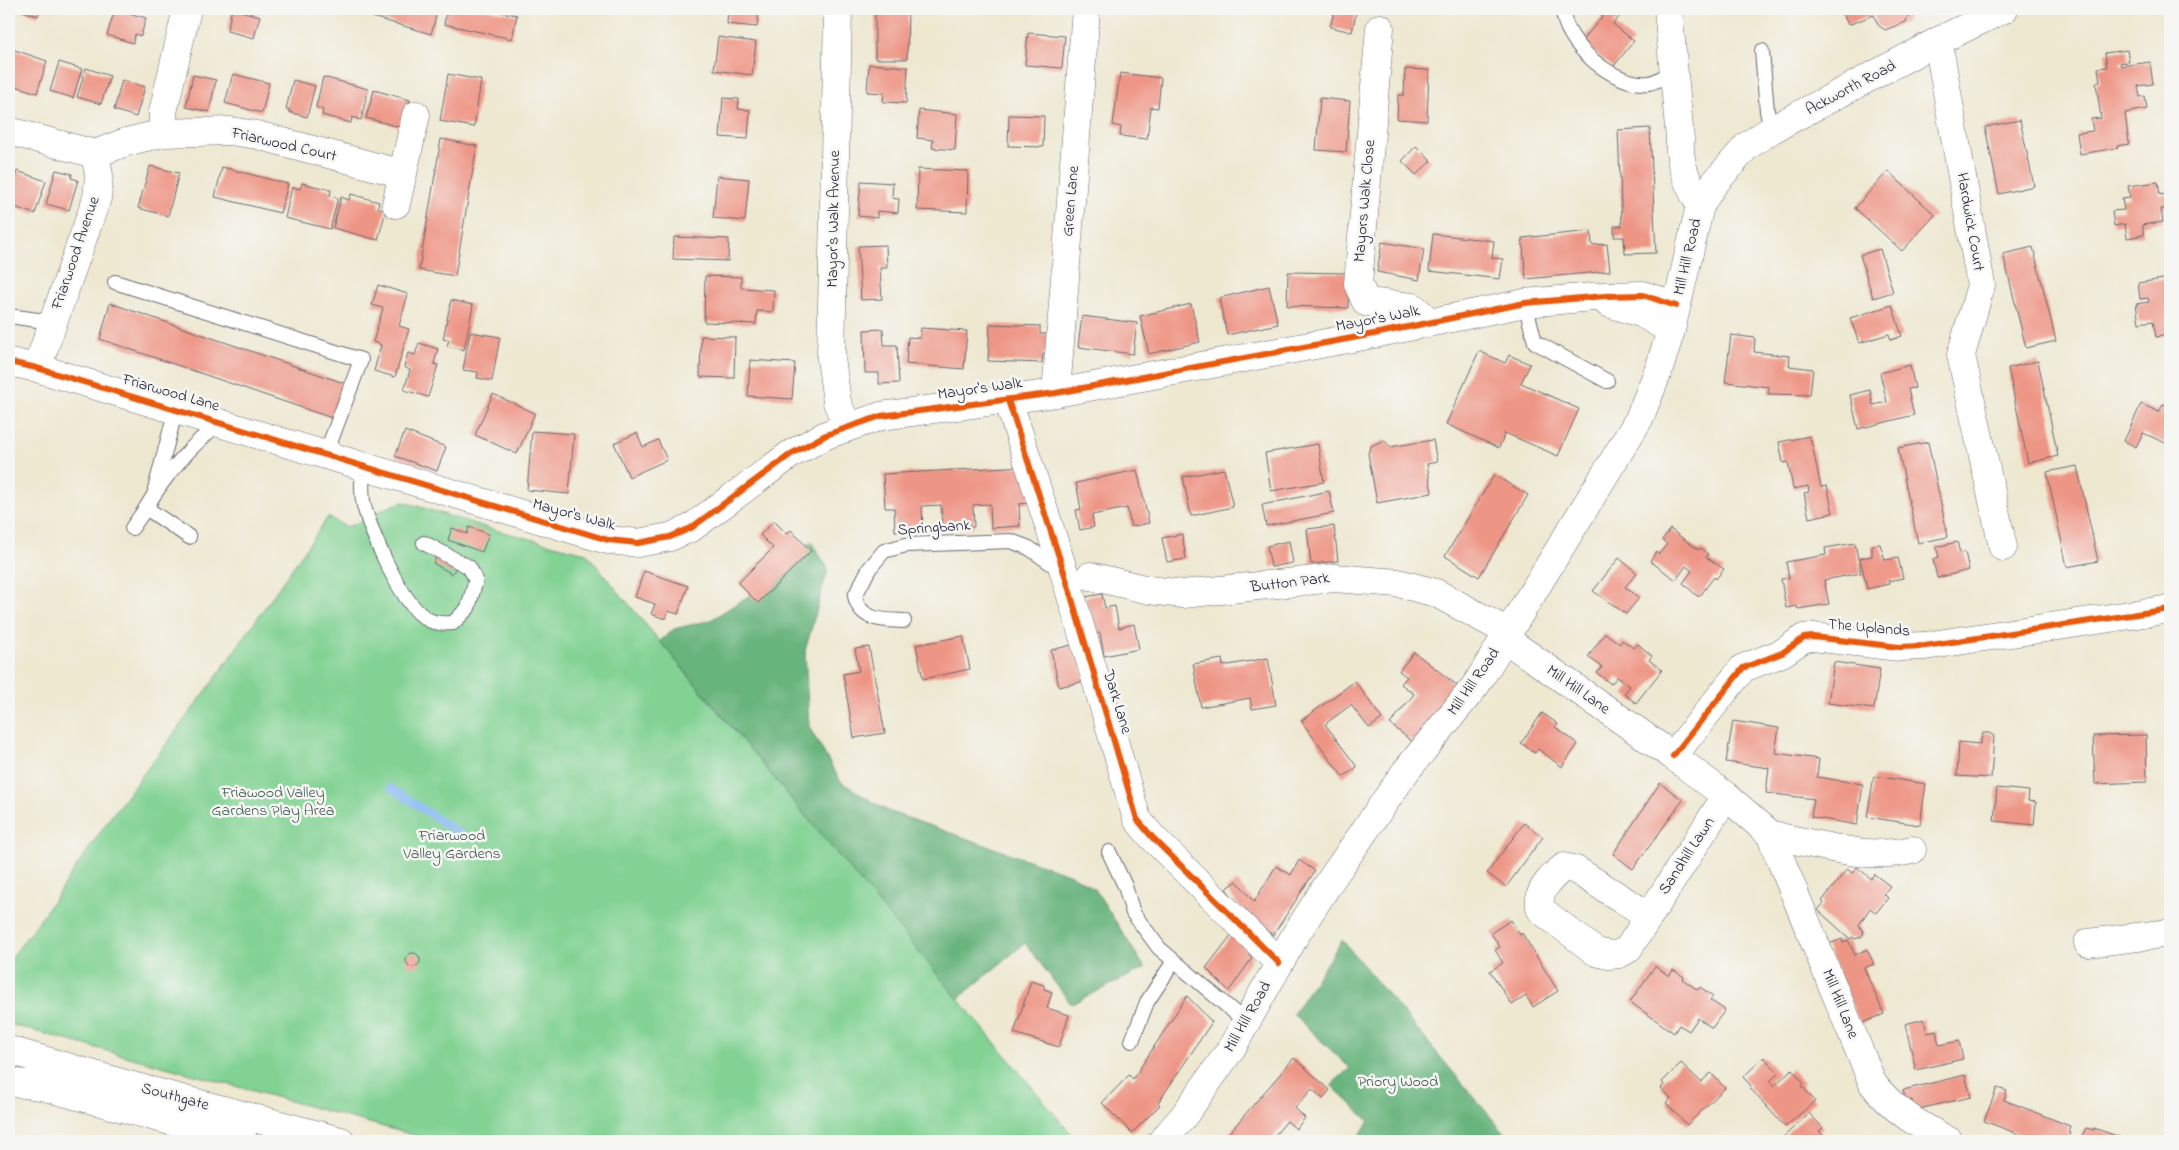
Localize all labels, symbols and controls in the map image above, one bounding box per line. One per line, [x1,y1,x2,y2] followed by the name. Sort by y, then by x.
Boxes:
[1801,54,1901,122] street label: Ackworth Road
[228,121,339,169] street label: Friarwood Court
[1348,138,1382,263] street label: Mayors Walk Close
[821,149,847,288] street label: Mayor's Walk Avenue
[1056,164,1086,237] street label: Green Lane
[1950,171,1991,274] street label: Hardwick Court
[45,192,107,314] street label: Friarwood Avenue
[1667,216,1709,298] street label: Mill Hill Road
[1334,299,1423,339] street label: Mayor's Walk
[119,367,223,419] street label: Friarwood Lane
[936,371,1025,407] street label: Mayor's Walk
[530,492,619,538] street label: Mayor's Walk
[897,513,972,543] street label: Springbank
[1248,566,1332,600] street label: Button Park
[1827,612,1911,644] street label: The Uplands
[1442,643,1506,721] street label: Mill Hill Road
[1541,659,1616,721] street label: Mill Hill Lane
[1096,666,1138,738] street label: Dark Lane
[212,781,334,823] park label: Friawood Valley Gardens Play Area
[1653,812,1721,900] street label: Sandhill Lawn
[402,824,501,866] park label: Friarwood Valley Gardens
[1815,966,1865,1043] street label: Mill Hill Lane
[1218,977,1278,1057] street label: Mill Hill Road
[1358,1070,1438,1094] park label: Priory Wood
[139,1076,212,1118] street label: Southgate

